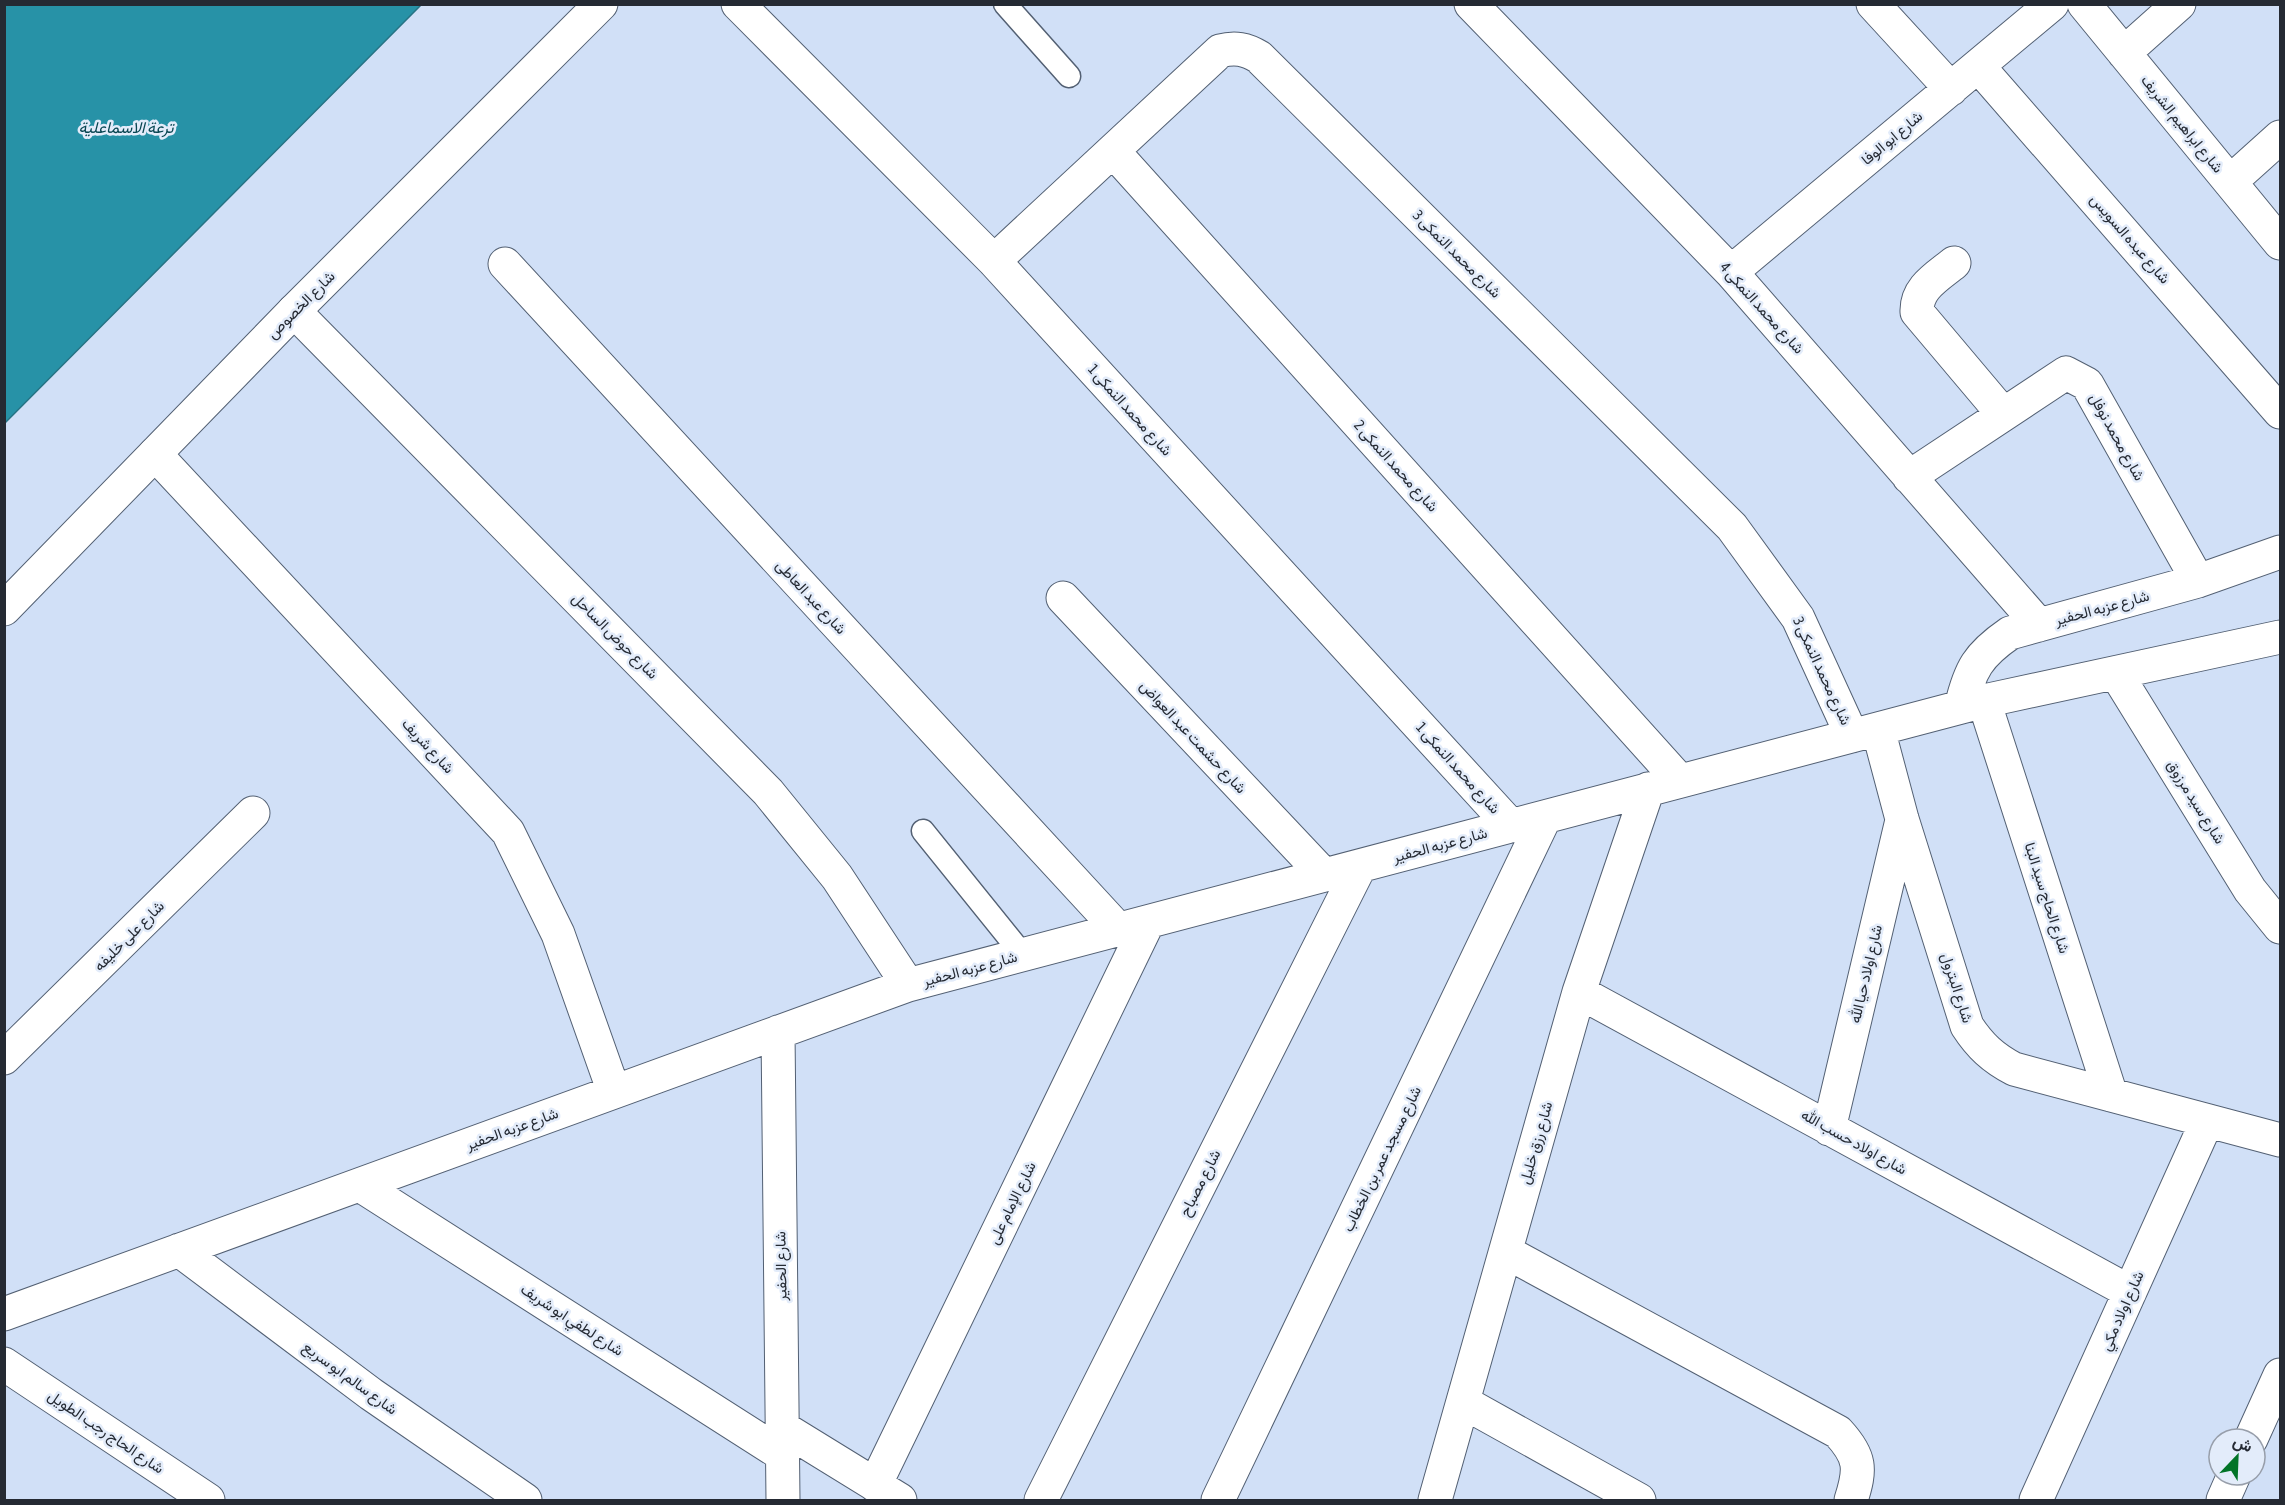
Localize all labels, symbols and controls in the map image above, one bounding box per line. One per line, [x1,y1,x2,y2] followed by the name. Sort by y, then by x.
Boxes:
[2135,71,2227,178] street label: شارع ابراهيم الشريف
[1858,107,1928,170] street label: شارع ابو الوفا
[79,118,176,138] water label: ترعة الاسماعلية
[2085,191,2174,289] street label: شارع عبده السويس
[1408,206,1505,303] street label: شارع محمد النمكى 3
[1715,258,1808,359] street label: شارع محمد النمكى 4
[263,267,340,344] street label: شارع الخصوص
[1083,360,1176,461] street label: شارع محمد النمكى 1
[2084,390,2148,485] street label: شارع محمد نوفل
[1349,416,1442,517] street label: شارع محمد النمكى 2
[771,556,850,639] street label: شارع عبد العاطى
[2052,587,2152,631] street label: شارع عزبه الحفير
[567,589,662,684] street label: شارع حوض الساحل
[1787,614,1855,729] street label: شارع محمد النمكى 3
[1135,677,1250,799] street label: شارع حشمت عبد العواض
[397,715,458,779] street label: شارع شريف
[1411,718,1504,819] street label: شارع محمد النمكى 1
[2161,757,2229,848] street label: شارع سيد مرزوق
[1390,824,1490,868] street label: شارع عزبه الحفير
[2019,840,2073,957] street label: شارع الحاج سيد البنا
[90,897,169,976] street label: شارع على خليفه
[1846,923,1888,1025] street label: شارع اولاد حيا الله
[920,948,1020,992] street label: شارع عزبه الحفير
[1935,951,1977,1026] street label: شارع البترول
[1339,1083,1427,1236] street label: شارع مسجد عمر بن الخطاب
[1516,1099,1558,1187] street label: شارع رزق خليل
[462,1104,561,1156] street label: شارع عزبه الحفير
[1797,1106,1910,1180] street label: شارع اولاد حسب الله
[1176,1147,1226,1220] street label: شارع مصباح
[984,1159,1042,1248] street label: شارع الإمام على
[771,1231,793,1302] street label: شارع الحفير
[2096,1268,2151,1355] street label: شارع اولاد مكي
[515,1280,627,1363] street label: شارع لطفي ابو شريف
[298,1338,401,1420] street label: شارع سالم ابو سريع
[43,1386,168,1479] street label: شارع الحاج رجب الطويل
[2207,1427,2267,1487] north arrow
[2230,1431,2255,1456] text: ش

